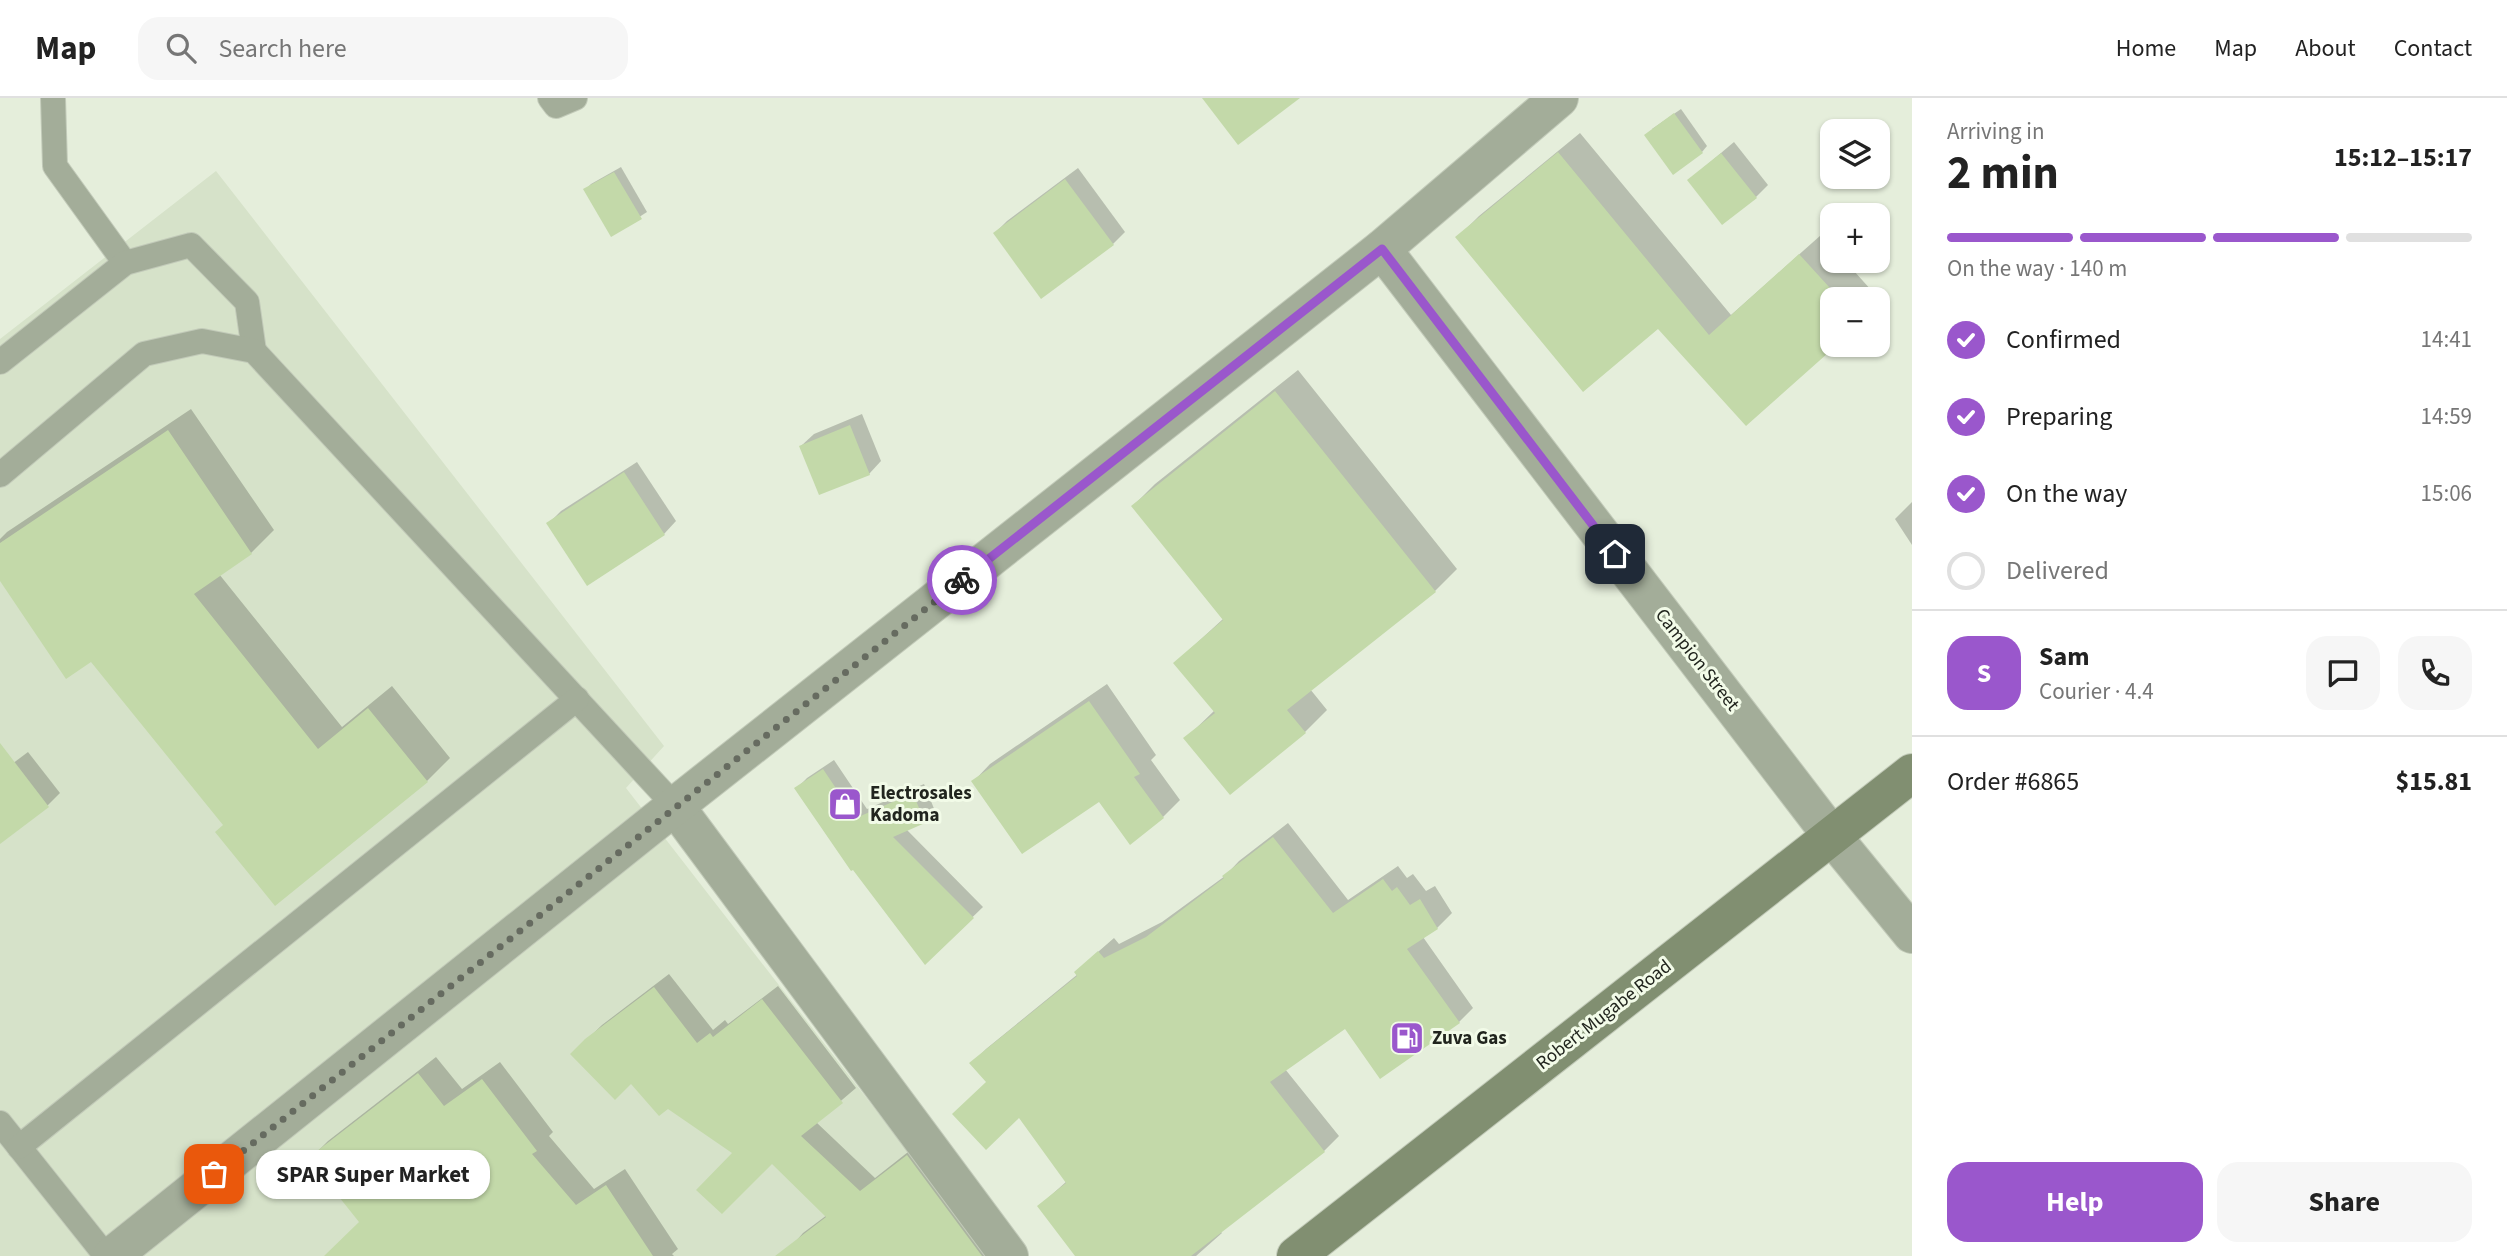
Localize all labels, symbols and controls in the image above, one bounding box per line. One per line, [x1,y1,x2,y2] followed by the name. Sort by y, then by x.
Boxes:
[138,17,628,80] search box
[35,25,96,72] text: Map
[162,29,200,67] icon: search
[218,30,347,67] text: Search here
[2116,31,2176,66] text: Home
[2214,31,2257,66] text: Map
[2295,31,2356,66] text: About
[2394,31,2472,66] text: Contact
[1947,115,2045,148] text: Arriving in
[1820,119,1890,357] map controls
[1820,119,1890,189] button: layers
[2334,139,2472,176] text: 15:12–15:17
[1947,141,2059,206] text: 2 min
[1820,203,1890,273] button: +
[1947,252,2127,285] text: On the way · 140 m
[1820,287,1890,357] button: −
[1947,321,1985,359] icon: check
[2006,321,2121,358] text: Confirmed
[2421,323,2472,356] text: 14:41
[1947,398,1985,436] icon: check
[2006,398,2112,435] text: Preparing
[2421,400,2472,433] text: 14:59
[1947,475,1985,513] icon: check
[2006,475,2127,512] text: On the way
[2421,477,2472,510] text: 15:06
[1585,524,1645,584] pin
[1596,535,1634,573] icon: home
[927,545,997,615] courier
[2006,552,2109,589] text: Delivered
[943,561,981,599] icon: bike
[1648,603,1746,717] street label: Campion Street
[2306,636,2380,710] button: chat
[2398,636,2472,710] button: phone
[2039,638,2089,675] text: Sam
[1977,655,1991,692] text: S
[2039,675,2154,708] text: Courier · 4.4
[1947,763,2079,800] text: Order #6865
[2396,763,2472,800] text: $15.81
[870,780,972,829] place label: Electrosales Kadoma
[826,785,864,823] shop icon: Electrosales Kadoma
[1531,954,1677,1076] street label: Robert Mugabe Road
[1388,1019,1426,1057] fuel station icon: Zuva Gas
[1432,1025,1507,1052] place label: Zuva Gas
[184,1144,244,1204] pin
[256,1150,490,1198] callout: SPAR Super Market
[195,1155,233,1193] icon: bag
[276,1158,470,1191] text: SPAR Super Market
[1947,1162,2203,1242] button: Help
[2217,1162,2472,1242] button: Share

